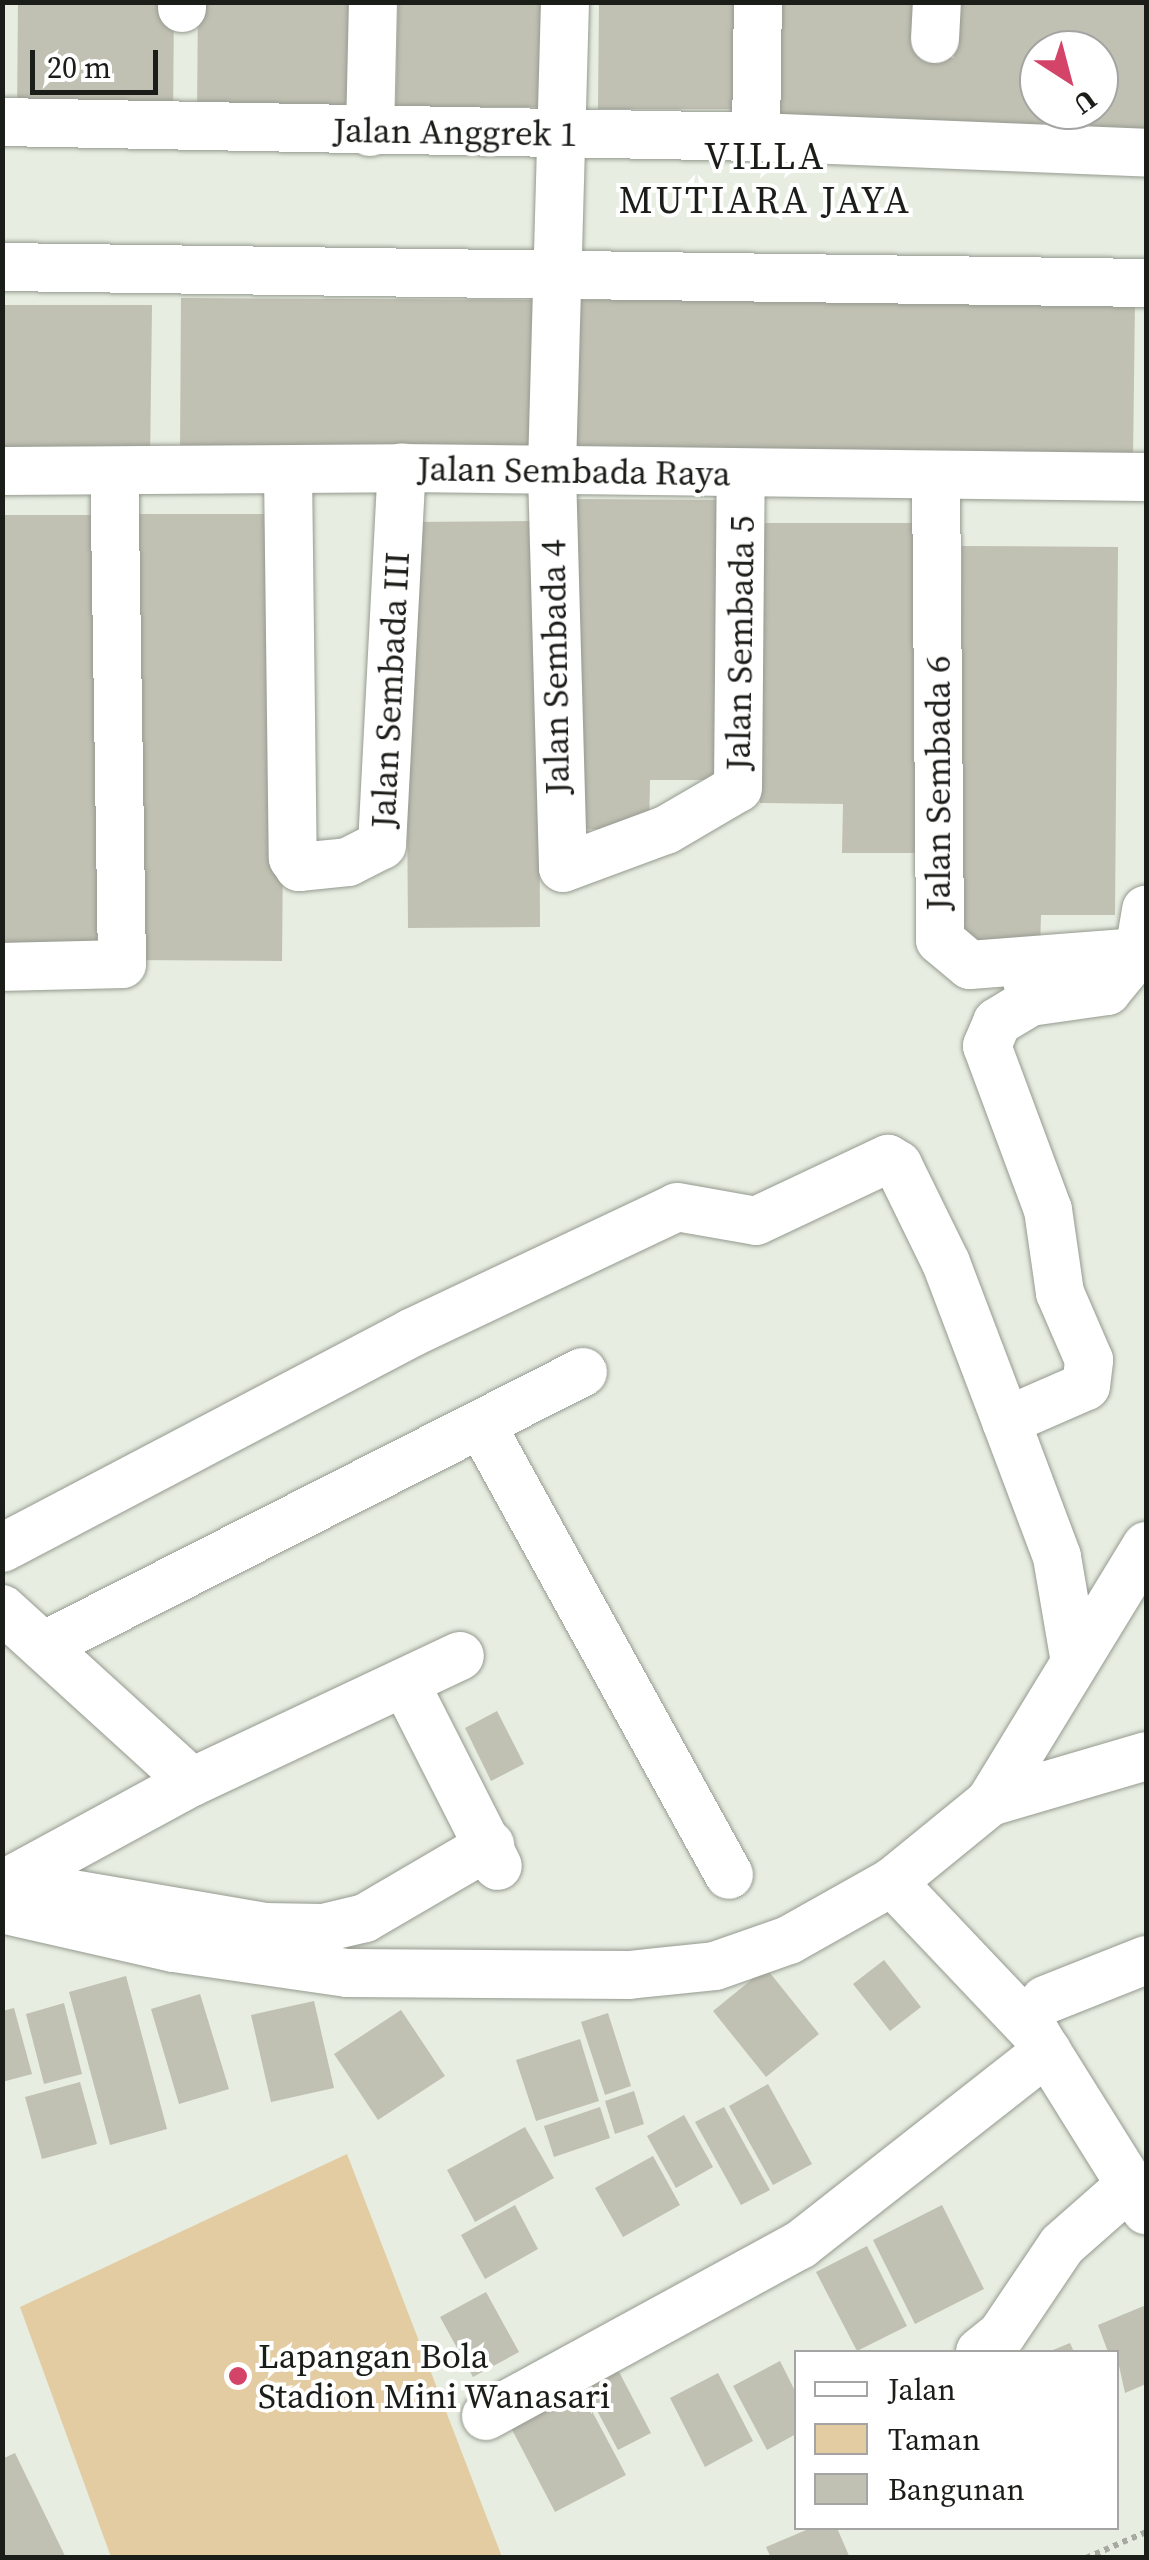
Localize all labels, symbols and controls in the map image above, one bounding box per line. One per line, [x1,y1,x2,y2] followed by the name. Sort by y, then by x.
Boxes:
[35,30,162,92] scale bar
[1019,30,1119,130] north arrow
[47,47,111,88] text: 20 m
[1066,81,1105,124] text: U
[333,109,577,155] street label: Jalan Anggrek 1
[619,134,911,223] district label: VILLA MUTIARA JAYA
[417,447,731,495] street label: Jalan Sembada Raya
[717,515,763,771] street label: Jalan Sembada 5
[532,539,578,795] street label: Jalan Sembada 4
[362,551,418,829] street label: Jalan Sembada III
[917,655,959,911] street label: Jalan Sembada 6
[258,2335,611,2417] place label: Lapangan Bola Stadion Mini Wanasari
[794,2350,1119,2530] legend
[227,2365,249,2387] marker: Lapangan Bola Stadion Mini Wanasari
[888,2369,956,2410] text: Jalan
[888,2419,980,2460] text: Taman
[888,2469,1025,2510] text: Bangunan

